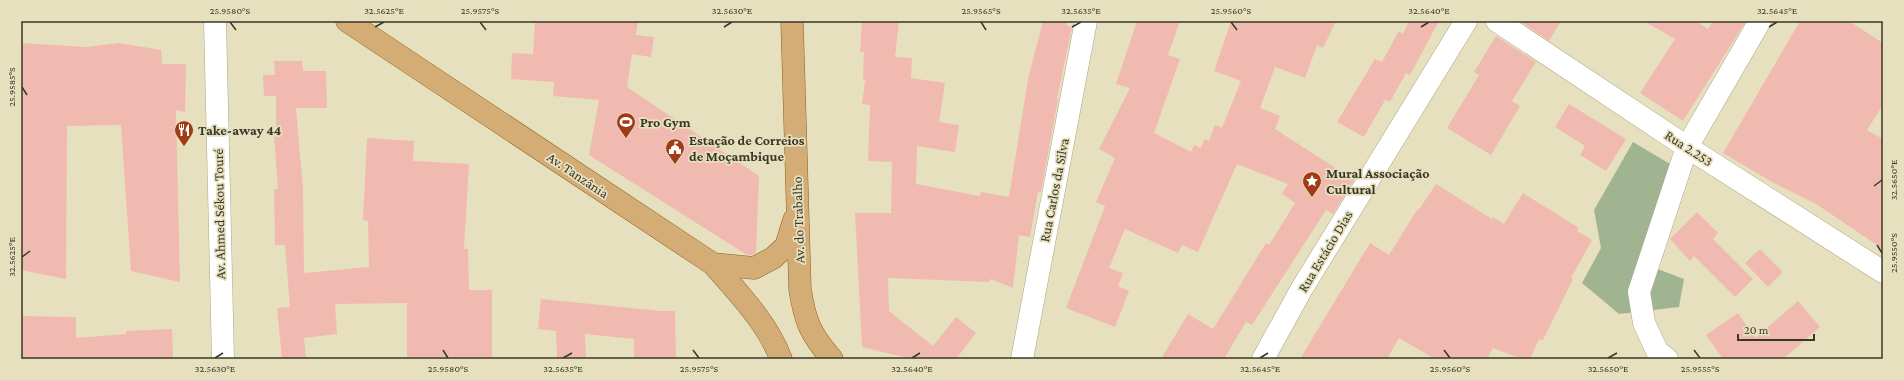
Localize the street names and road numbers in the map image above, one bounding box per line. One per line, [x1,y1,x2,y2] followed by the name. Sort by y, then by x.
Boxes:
[1662,127,1716,169] street label: Rua 2.253
[1036,136,1072,243] street label: Rua Carlos da Silva
[210,148,228,280] street label: Av. Ahmed Sékou Touré
[544,149,612,202] street label: Av. Tanzânia
[788,176,808,264] street label: Av. do Trabalho
[1294,207,1356,295] street label: Rua Estácio Dias

